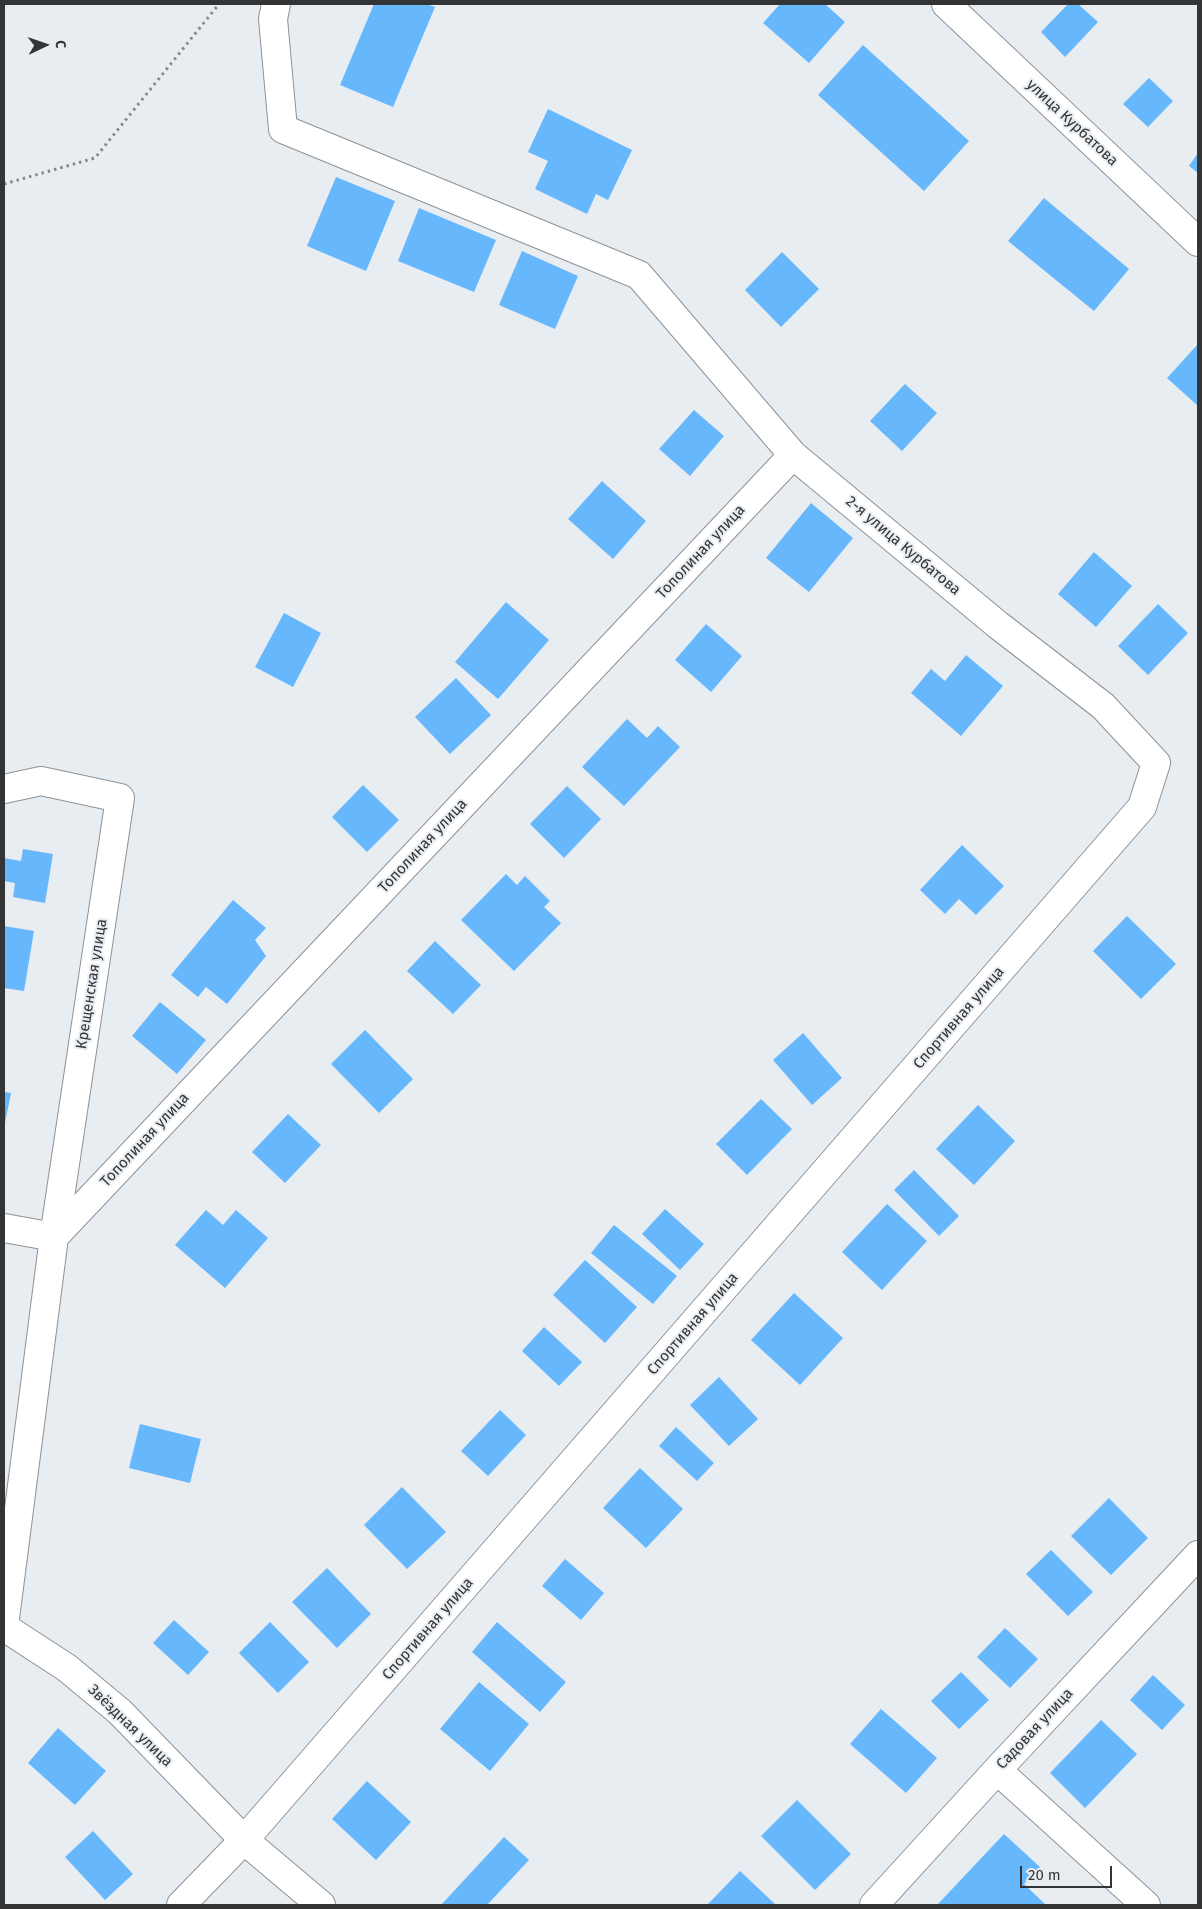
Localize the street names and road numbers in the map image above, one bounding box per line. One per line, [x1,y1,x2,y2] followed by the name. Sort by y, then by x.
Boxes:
[1022,76,1122,170] street label: улица Курбатова
[842,493,964,599] street label: 2-я улица Курбатова
[653,501,749,603] street label: Тополиная улица
[375,795,471,897] street label: Тополиная улица
[73,918,111,1050] street label: Крещенская улица
[910,963,1008,1073] street label: Спортивная улица
[97,1089,193,1191] street label: Тополиная улица
[644,1269,742,1379] street label: Спортивная улица
[379,1574,477,1684] street label: Спортивная улица
[84,1681,176,1771] street label: Звёздная улица
[993,1685,1077,1773] street label: Садовая улица

